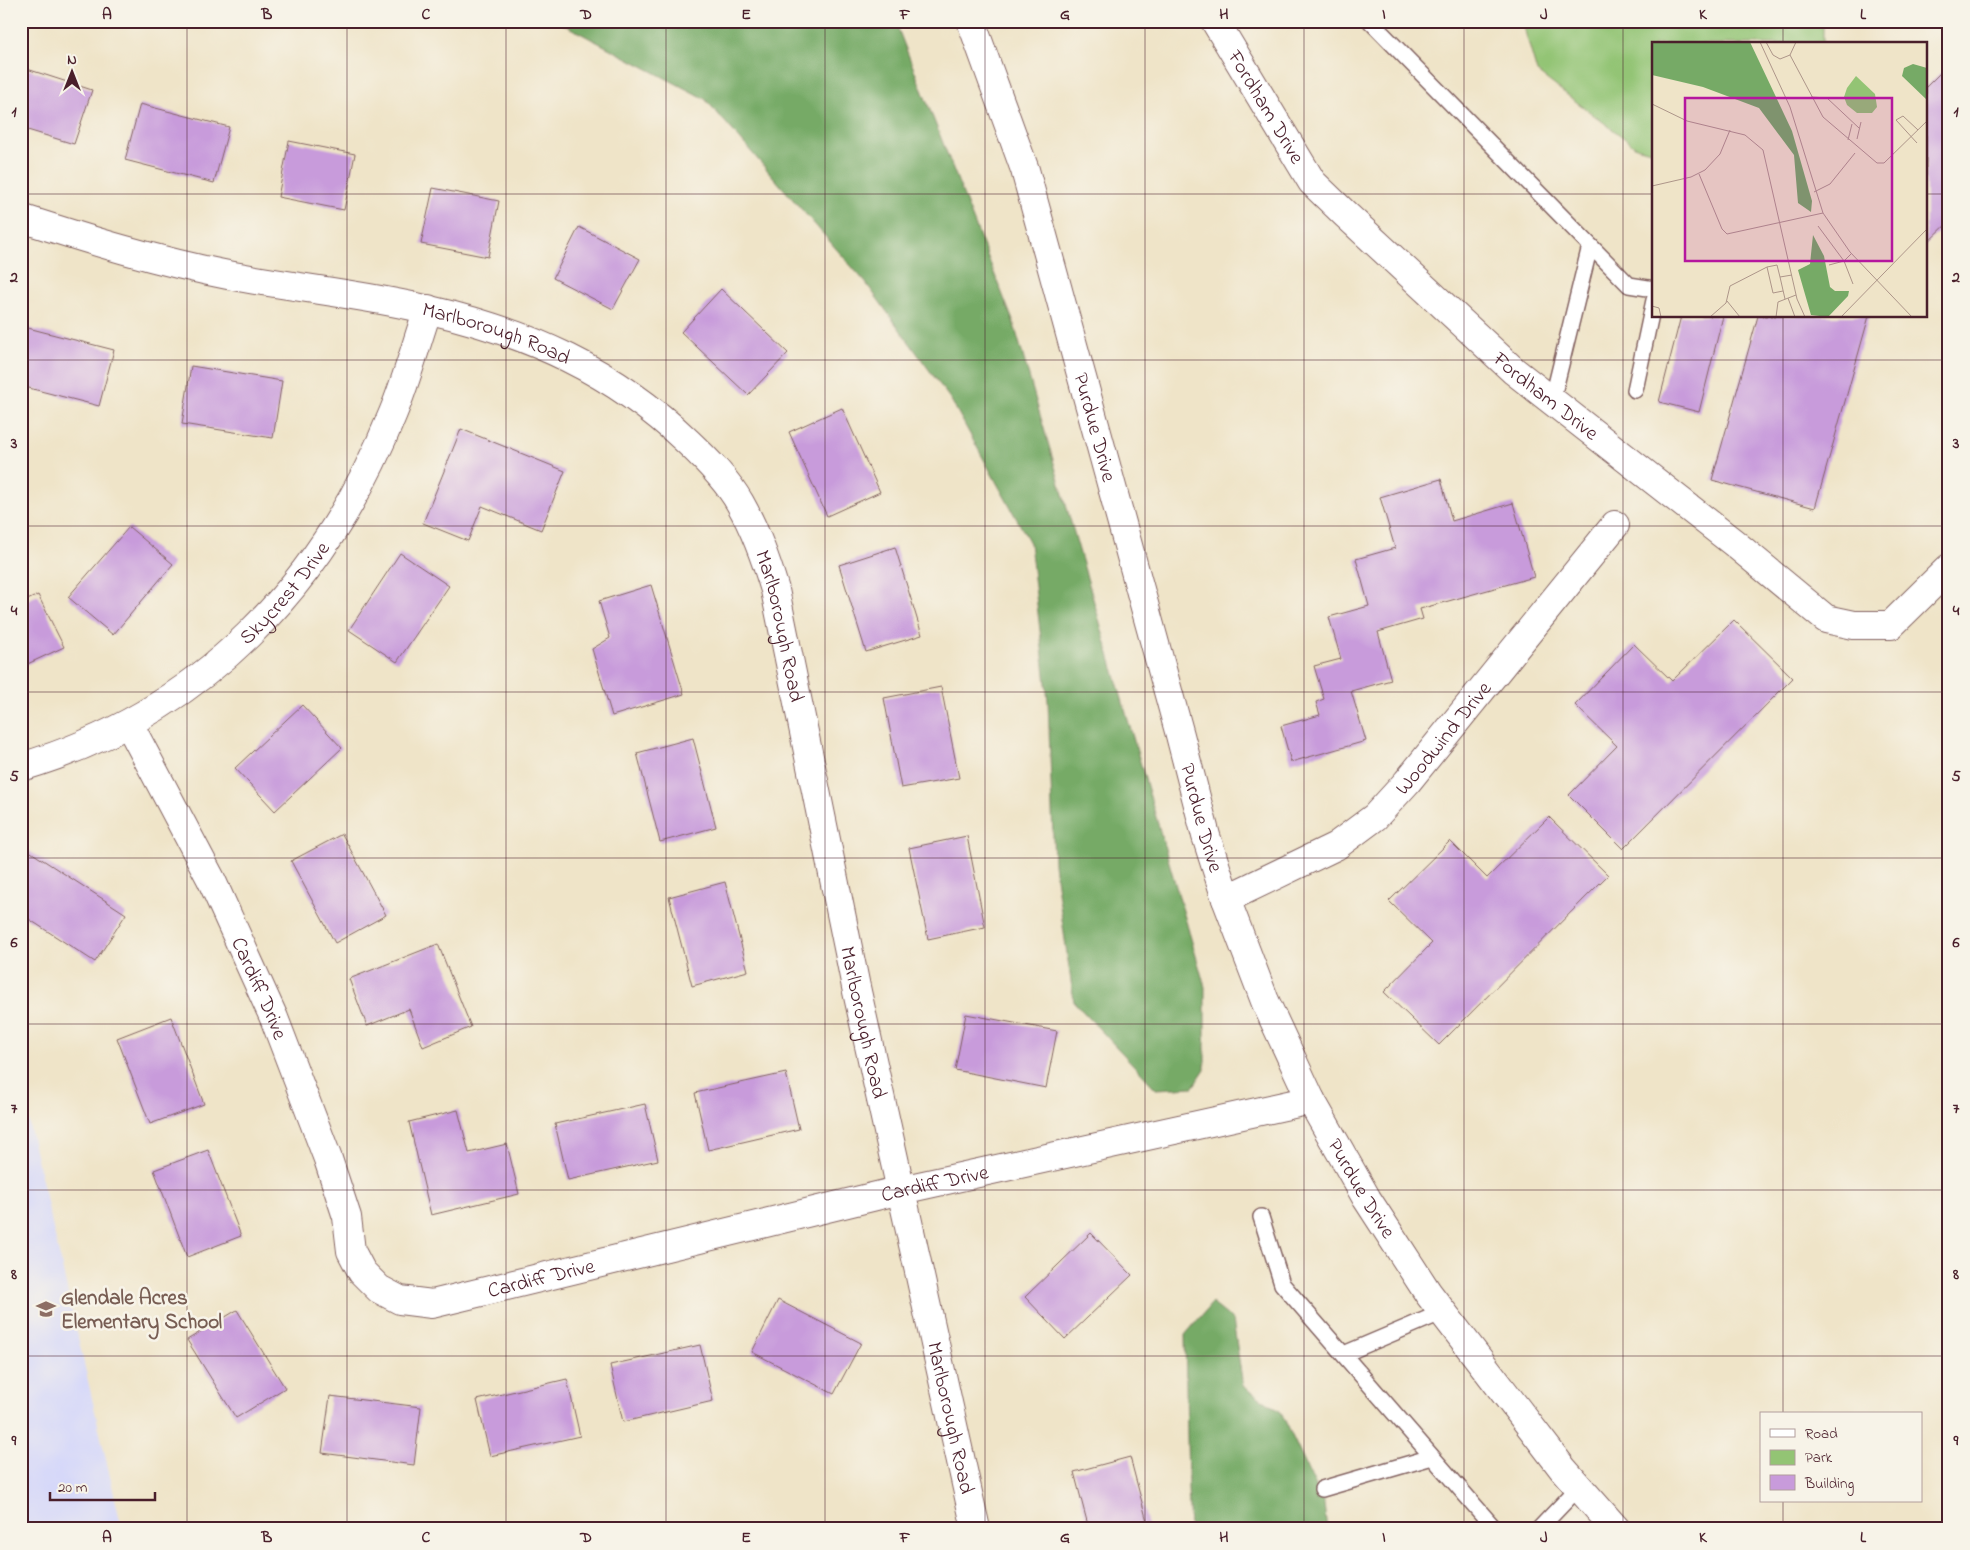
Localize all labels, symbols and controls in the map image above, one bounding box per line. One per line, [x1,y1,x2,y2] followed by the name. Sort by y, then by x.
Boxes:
[102,3,112,27] text: A
[261,3,273,27] text: B
[422,3,431,27] text: C
[579,3,592,27] text: D
[741,3,751,27] text: E
[899,3,911,27] text: F
[1060,3,1070,27] text: G
[1219,3,1229,27] text: H
[1382,3,1386,27] text: I
[1540,3,1548,27] text: J
[1699,3,1708,27] text: K
[1860,3,1867,27] text: L
[1652,42,1928,318] inset map
[1219,44,1311,171] street label: Fordham Drive
[48,48,98,98] north arrow
[67,50,77,71] text: N
[11,100,17,124] text: 1
[1953,100,1959,124] text: 1
[9,266,18,290] text: 2
[1951,266,1960,290] text: 2
[419,296,575,374] street label: Marlborough Road
[1485,345,1605,449] street label: Fordham Drive
[1064,370,1123,486] street label: Purdue Drive
[10,432,18,456] text: 3
[1952,432,1960,456] text: 3
[233,536,339,653] street label: Skycrest Drive
[746,546,811,705] street label: Marlborough Road
[10,599,18,623] text: 4
[1952,599,1960,623] text: 4
[1389,675,1500,803] street label: Woodwind Drive
[1171,761,1230,877] street label: Purdue Drive
[9,765,19,789] text: 5
[1951,765,1961,789] text: 5
[9,931,18,955] text: 6
[1951,931,1960,955] text: 6
[222,933,294,1045] street label: Cardiff Drive
[831,944,893,1102] street label: Marlborough Road
[11,1097,18,1121] text: 7
[1953,1097,1960,1121] text: 7
[1319,1134,1402,1246] street label: Purdue Drive
[878,1158,992,1211] street label: Cardiff Drive
[485,1252,599,1307] street label: Cardiff Drive
[10,1263,17,1287] text: 8
[1952,1263,1959,1287] text: 8
[61,1284,223,1340] place label: Glendale Acres Elementary School
[35,1298,57,1320] school or university icon: Glendale Acres Elementary School
[918,1339,981,1497] street label: Marlborough Road
[1760,1412,1922,1502] legend
[1805,1423,1838,1445] text: Road
[11,1429,17,1453] text: 9
[1953,1429,1959,1453] text: 9
[1805,1447,1833,1469] text: Park
[50,1470,155,1502] scale bar
[1804,1473,1854,1496] text: Building
[58,1477,88,1499] text: 20 m
[102,1526,112,1550] text: A
[261,1526,273,1550] text: B
[422,1526,431,1550] text: C
[579,1526,592,1550] text: D
[741,1526,751,1550] text: E
[899,1526,911,1550] text: F
[1060,1526,1070,1550] text: G
[1219,1526,1229,1550] text: H
[1382,1526,1386,1550] text: I
[1540,1526,1548,1550] text: J
[1699,1526,1708,1550] text: K
[1860,1526,1867,1550] text: L

